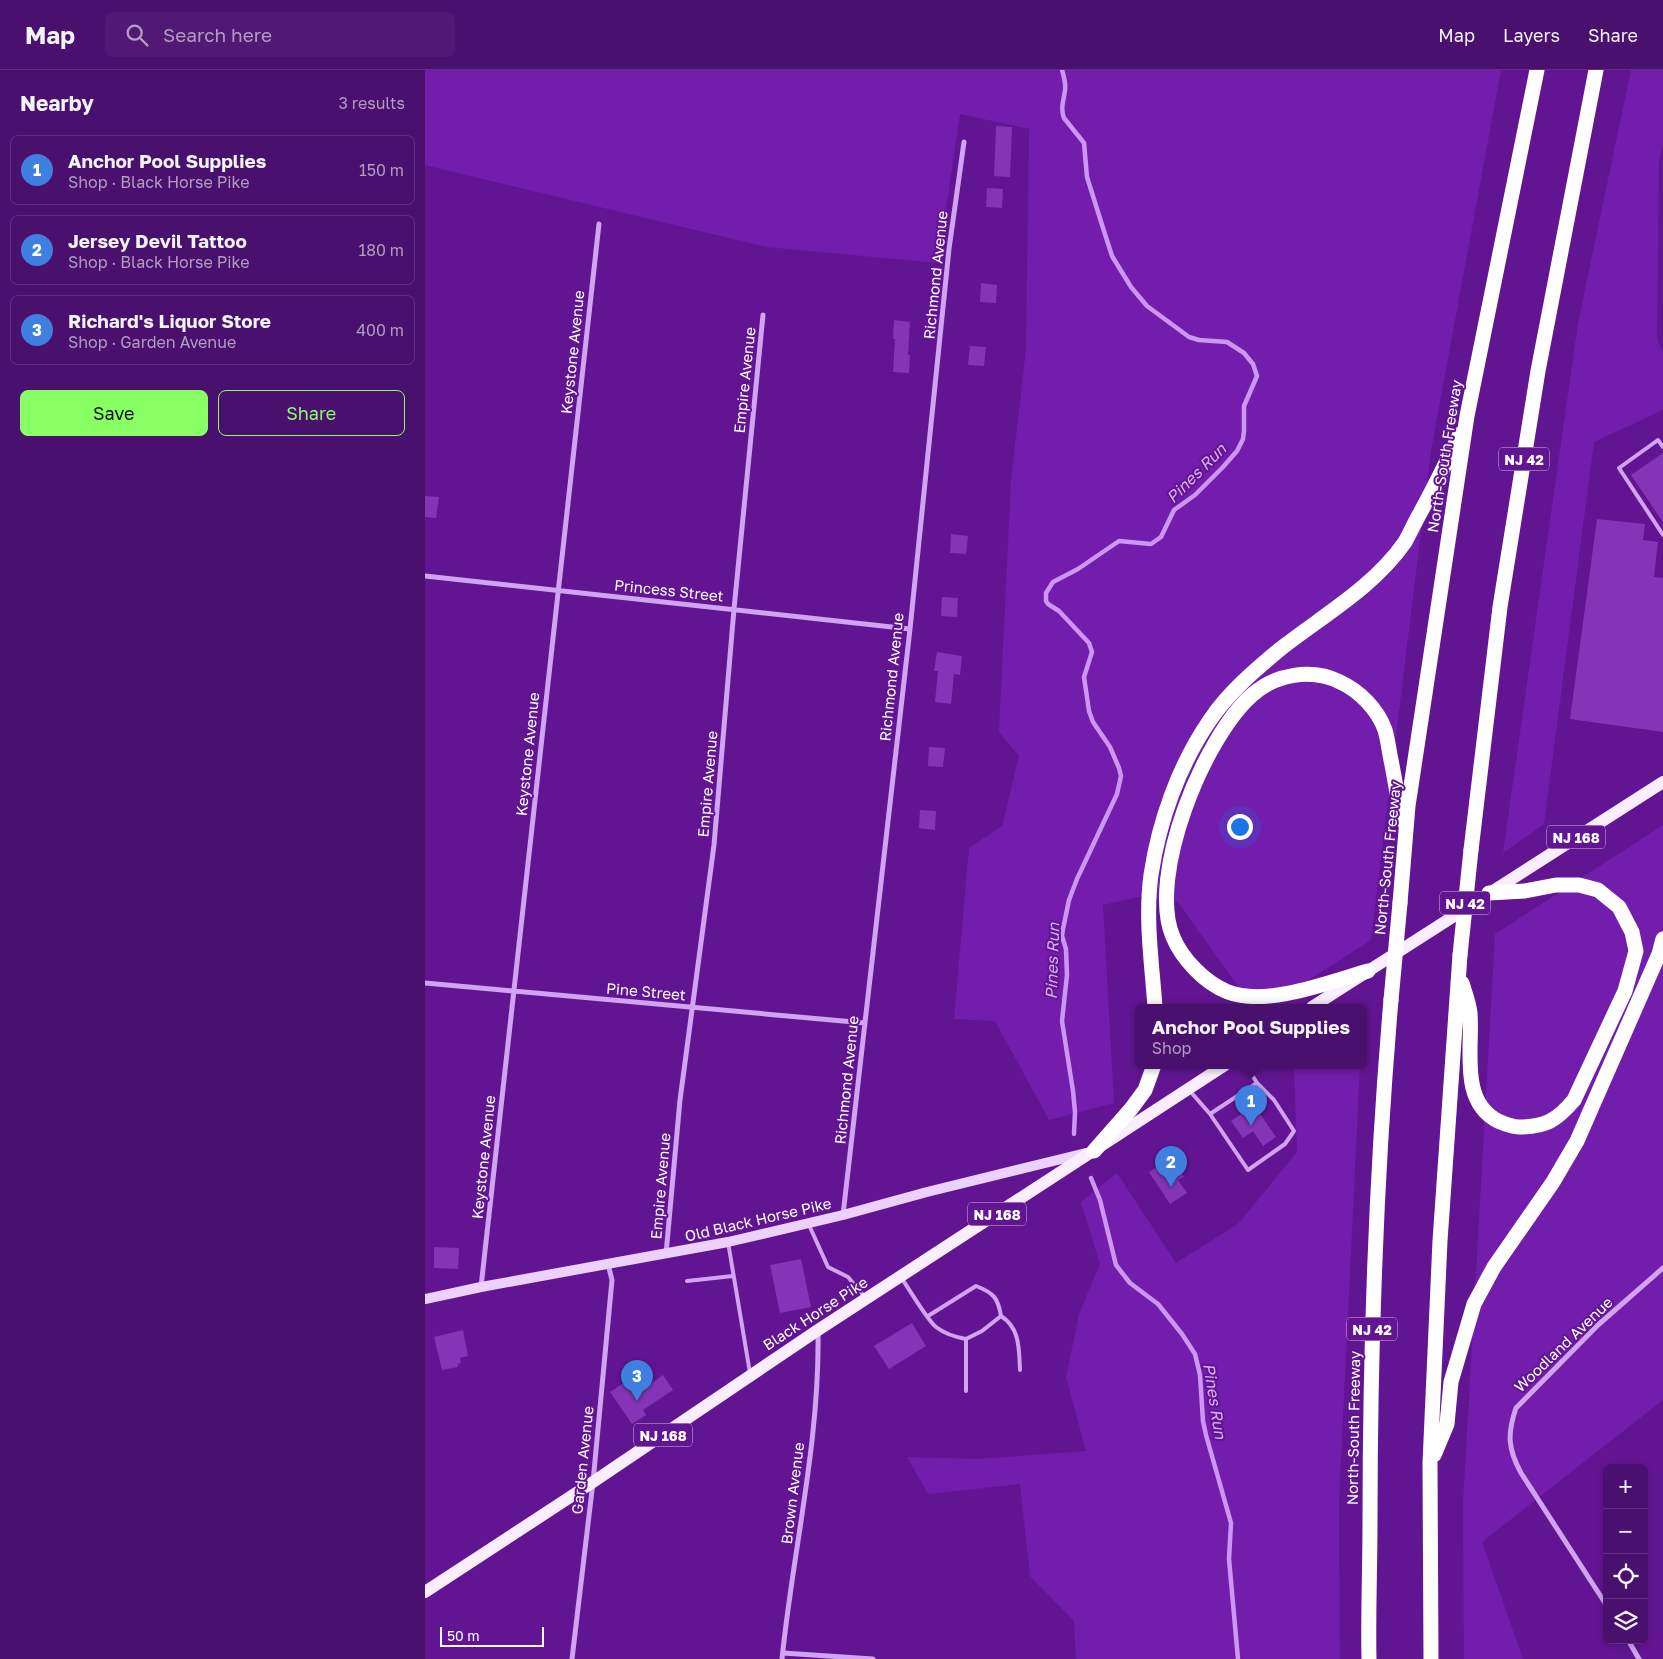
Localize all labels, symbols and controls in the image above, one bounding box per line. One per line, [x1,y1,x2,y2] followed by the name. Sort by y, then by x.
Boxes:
[105,12,455,57] search box
[25,20,75,49] text: Map
[123,21,151,49] icon: search
[163,23,272,46] text: Search here
[1438,24,1475,46] text: Map
[1503,24,1560,46] text: Layers
[1588,24,1638,46] text: Share
[20,90,94,116] text: Nearby
[338,93,405,113] text: 3 results
[68,149,266,172] text: Anchor Pool Supplies
[33,160,41,180] text: 1
[359,160,404,180] text: 150 m
[68,172,250,192] text: Shop · Black Horse Pike
[919,210,951,340] street label: Richmond Avenue
[68,229,247,252] text: Jersey Devil Tattoo
[32,240,42,260] text: 2
[358,240,404,260] text: 180 m
[68,252,250,272] text: Shop · Black Horse Pike
[557,289,587,415] street label: Keystone Avenue
[68,309,271,332] text: Richard's Liquor Store
[32,320,42,340] text: 3
[356,320,404,340] text: 400 m
[729,326,759,434] street label: Empire Avenue
[68,332,236,352] text: Shop · Garden Avenue
[1423,378,1465,534] street label: North-South Freeway
[20,390,208,436] button: Save
[218,390,405,436] button: Share
[1162,438,1231,507] water label: Pines Run
[1499,448,1549,470] road number: NJ 42
[613,575,725,605] street label: Princess Street
[875,612,907,742] street label: Richmond Avenue
[512,691,542,817] street label: Keystone Avenue
[693,730,721,838] street label: Empire Avenue
[1370,780,1404,936] street label: North-South Freeway
[1227,814,1253,840] your location
[1547,826,1605,849] road number: NJ 168
[1440,891,1490,914] road number: NJ 42
[1041,921,1063,1000] water label: Pines Run
[605,979,687,1003] street label: Pine Street
[1135,1004,1367,1069] popup
[830,1015,862,1145] street label: Richmond Avenue
[1152,1015,1350,1038] text: Anchor Pool Supplies
[1152,1038,1191,1058] text: Shop
[1235,1085,1267,1126] pin: 1
[468,1094,498,1220] street label: Keystone Avenue
[646,1132,674,1240] street label: Empire Avenue
[1155,1146,1187,1187] pin: 2
[683,1193,833,1245] street label: Old Black Horse Pike
[968,1202,1026,1226] road number: NJ 168
[759,1272,871,1354] street label: Black Horse Pike
[1510,1292,1616,1395] street label: Woodland Avenue
[1347,1318,1397,1340] road number: NJ 42
[1343,1350,1363,1505] street label: North-South Freeway
[621,1360,653,1401] pin: 3
[1199,1362,1231,1441] water label: Pines Run
[567,1405,597,1515] street label: Garden Avenue
[634,1424,692,1446] road number: NJ 168
[777,1441,807,1545] street label: Brown Avenue
[1603,1464,1648,1644] map controls
[1603,1464,1648,1509] button: +
[1603,1509,1648,1554] button: −
[1603,1554,1648,1599] button: locate
[1603,1599,1648,1644] button: layers
[440,1624,544,1647] scale bar
[447,1627,480,1644] text: 50 m

